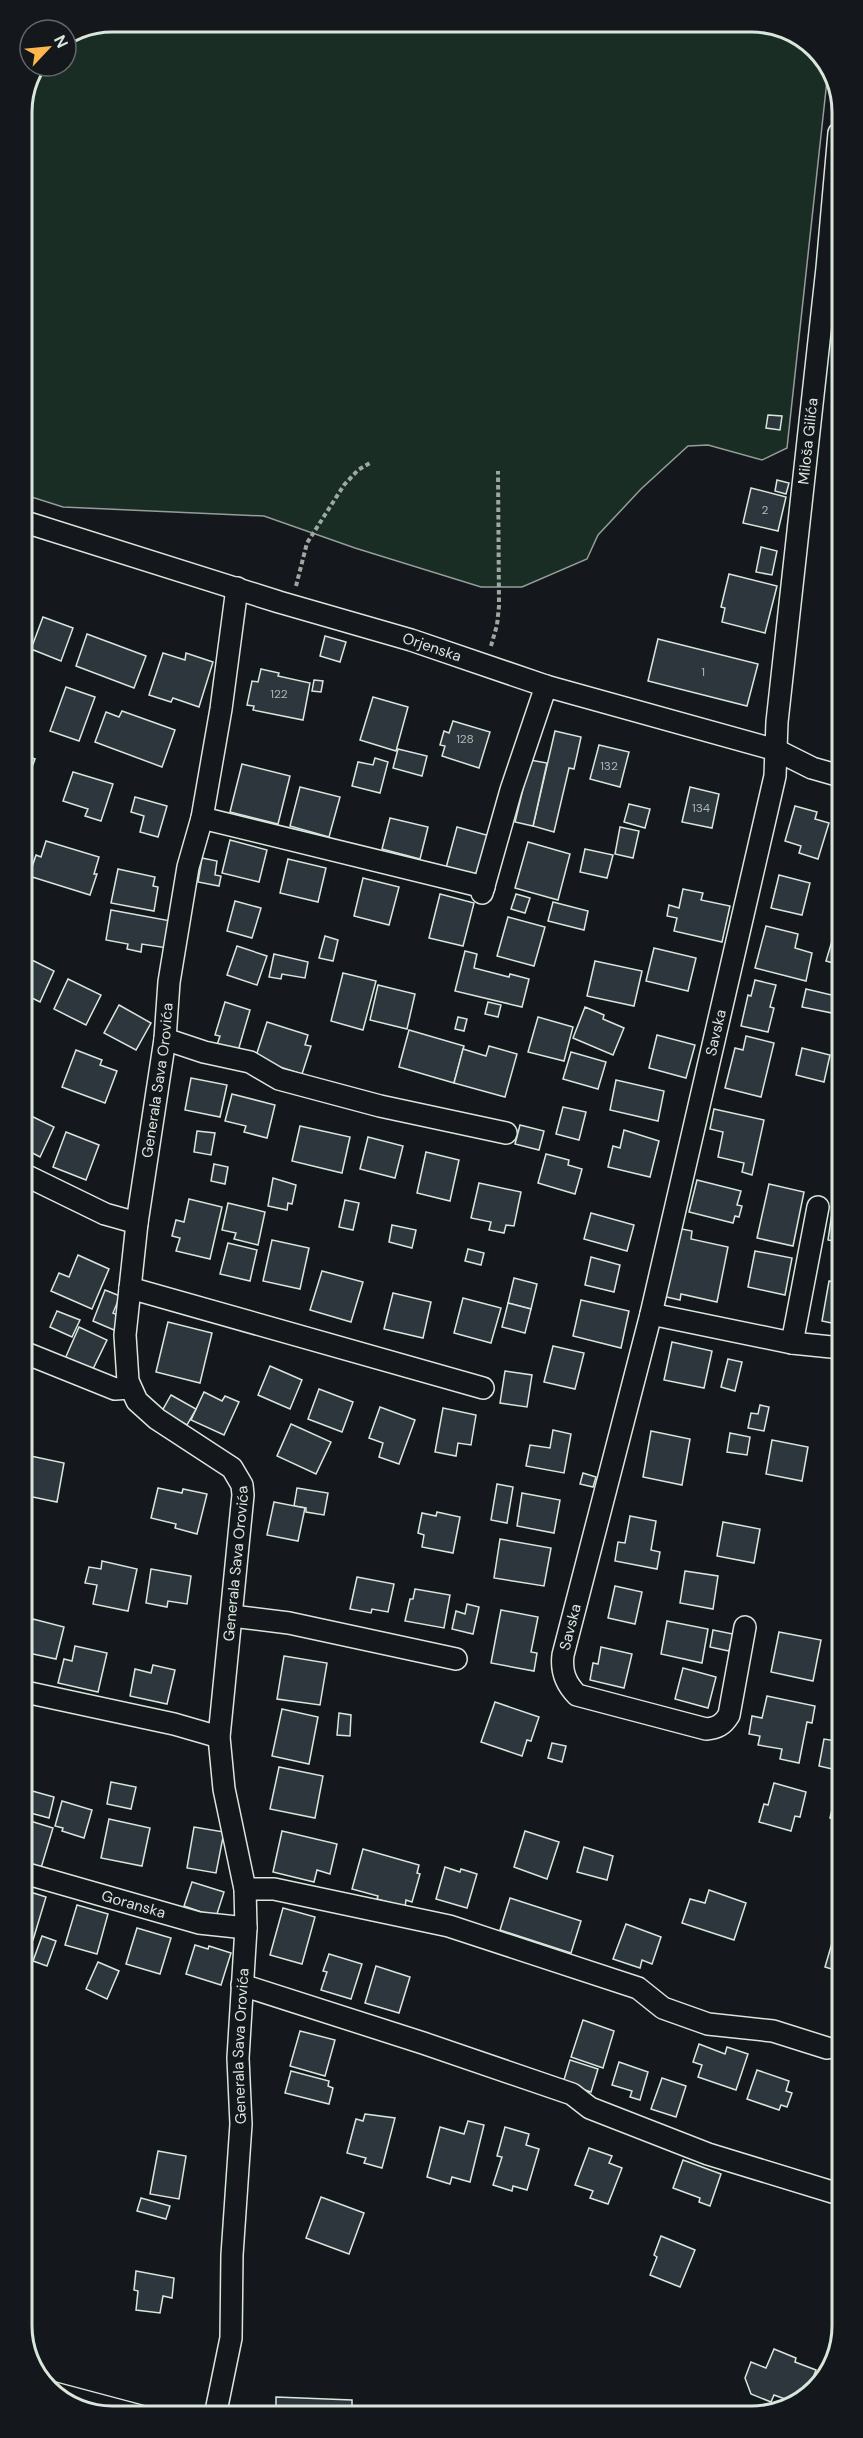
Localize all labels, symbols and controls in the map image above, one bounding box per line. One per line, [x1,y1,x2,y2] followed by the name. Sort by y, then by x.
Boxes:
[18,18,78,78] north arrow
[49,32,73,51] text: N
[793,397,823,485] street label: Miloša Gilića
[762,502,769,518] house number: 2
[400,628,464,666] street label: Orjenska
[701,664,705,680] house number: 1
[270,686,288,702] house number: 122
[456,731,474,747] house number: 128
[600,758,618,774] house number: 132
[692,800,710,816] house number: 134
[137,1002,178,1159] street label: Generala Sava Orovića
[701,1007,731,1058] street label: Savska
[219,1485,253,1642] street label: Generala Sava Orovića
[555,1602,586,1652] street label: Savska
[99,1886,168,1923] street label: Goranska
[228,1967,254,2125] street label: Generala Sava Orovića

